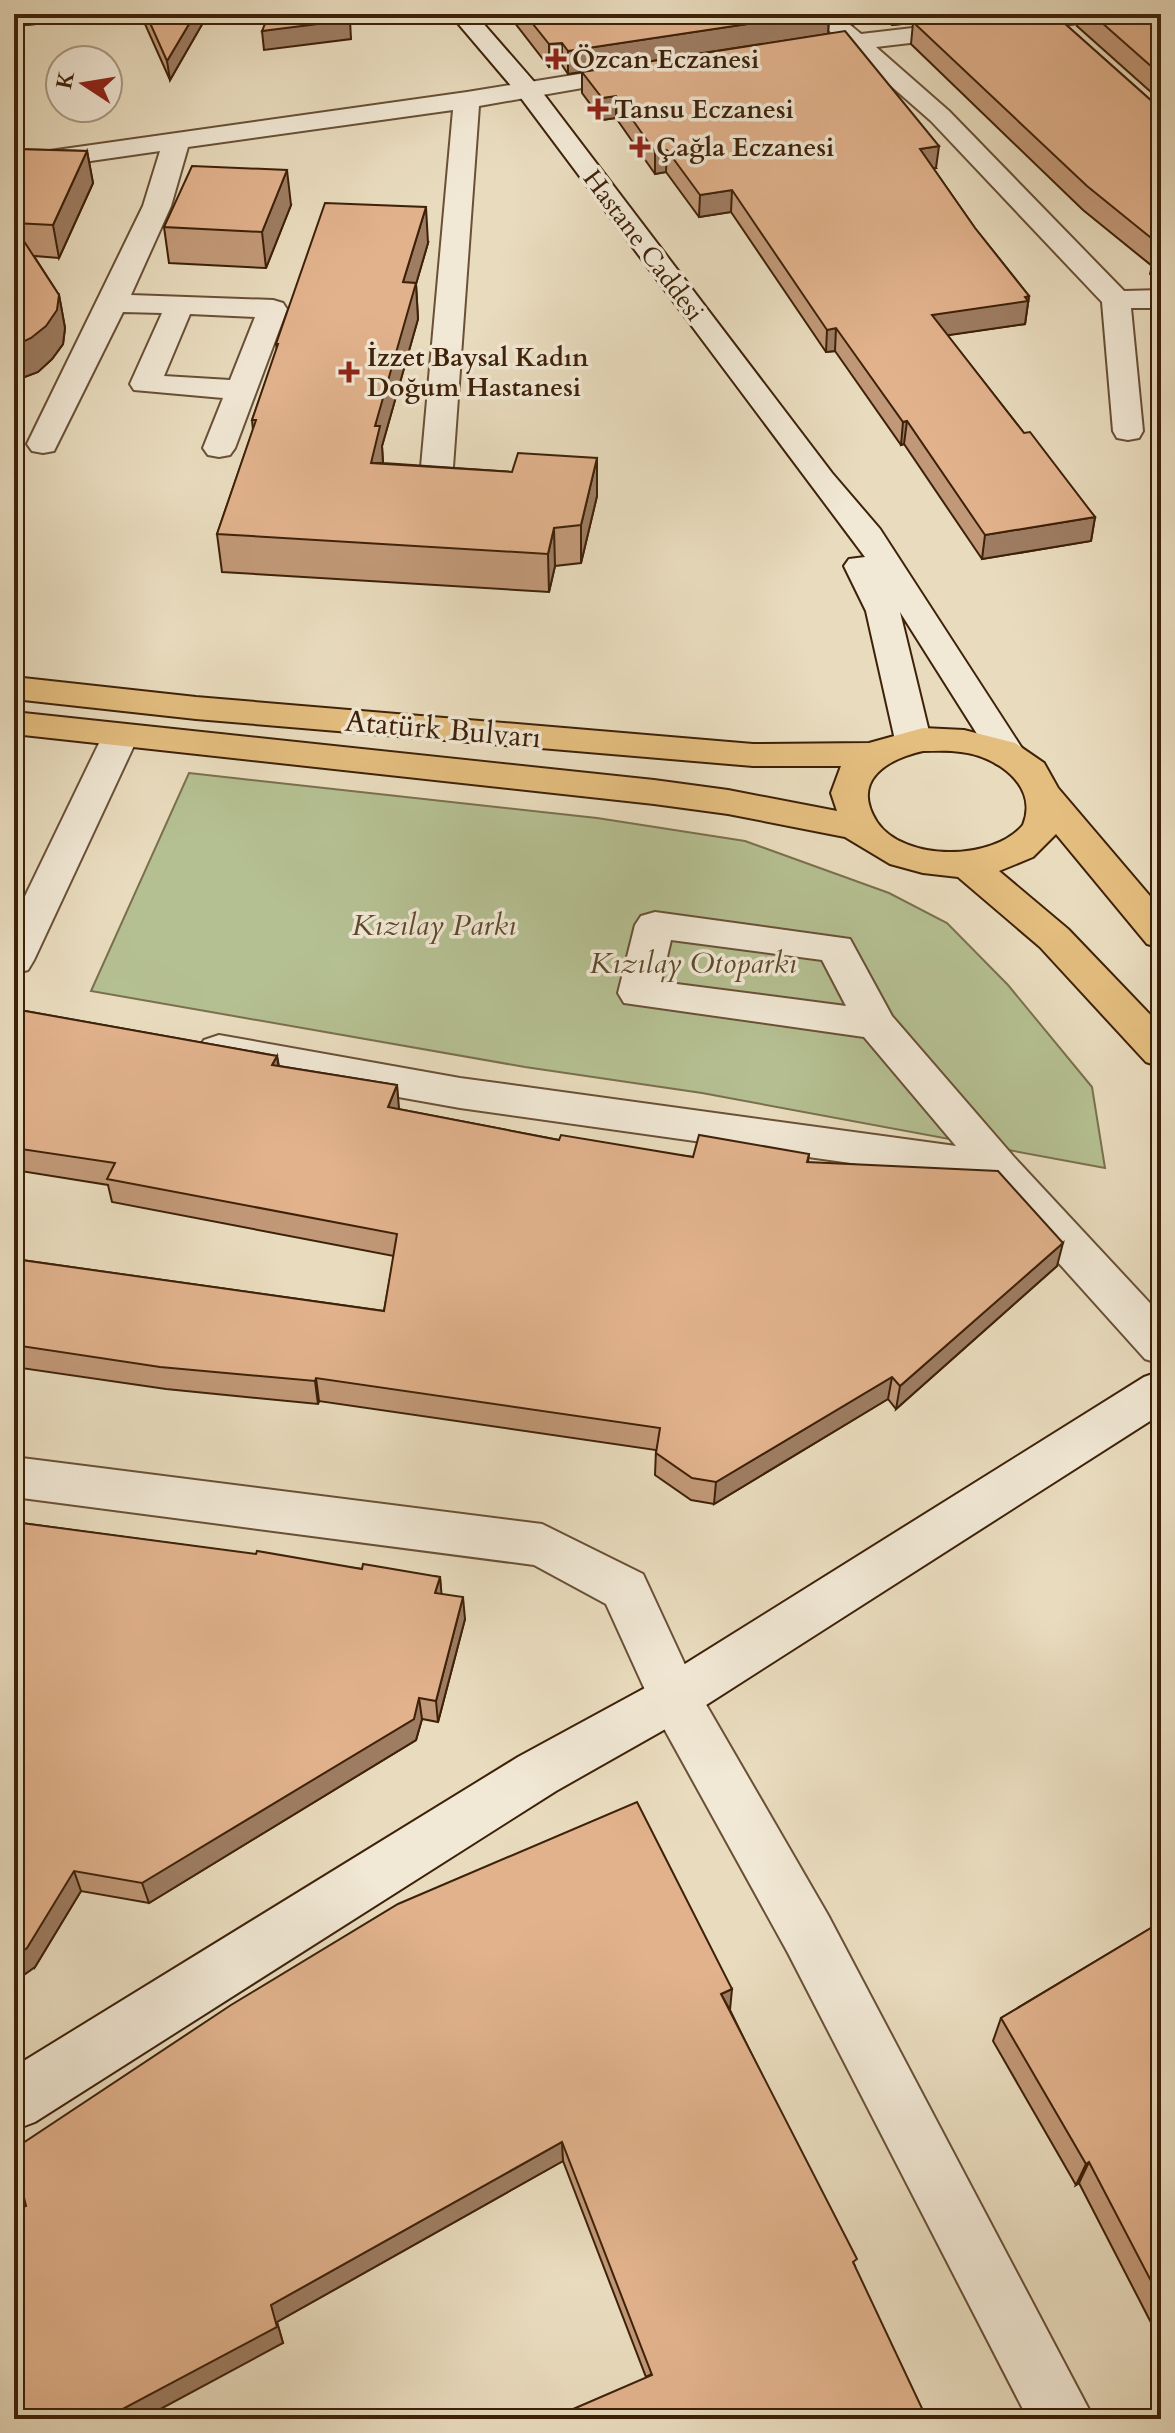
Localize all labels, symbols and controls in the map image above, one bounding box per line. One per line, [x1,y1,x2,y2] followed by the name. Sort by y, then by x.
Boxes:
[572,42,759,77] place label: Özcan Eczanesi
[44,44,124,124] north arrow
[547,50,565,68] marker: Özcan Eczanesi
[49,68,82,92] text: K
[614,92,794,127] place label: Tansu Eczanesi
[589,100,607,118] marker: Tansu Eczanesi
[656,130,834,165] place label: Çağla Eczanesi
[631,138,649,156] marker: Çağla Eczanesi
[575,162,712,328] street label: Hastane Caddesi
[367,340,589,405] place label: İzzet Baysal Kadın Doğum Hastanesi
[338,361,360,383] marker: İzzet Baysal Kadın Doğum Hastanesi
[343,701,543,758] street label: Atatürk Bulvarı
[352,905,516,946] park label: Kızılay Parkı
[589,943,797,984] park label: Kızılay Otoparkı

